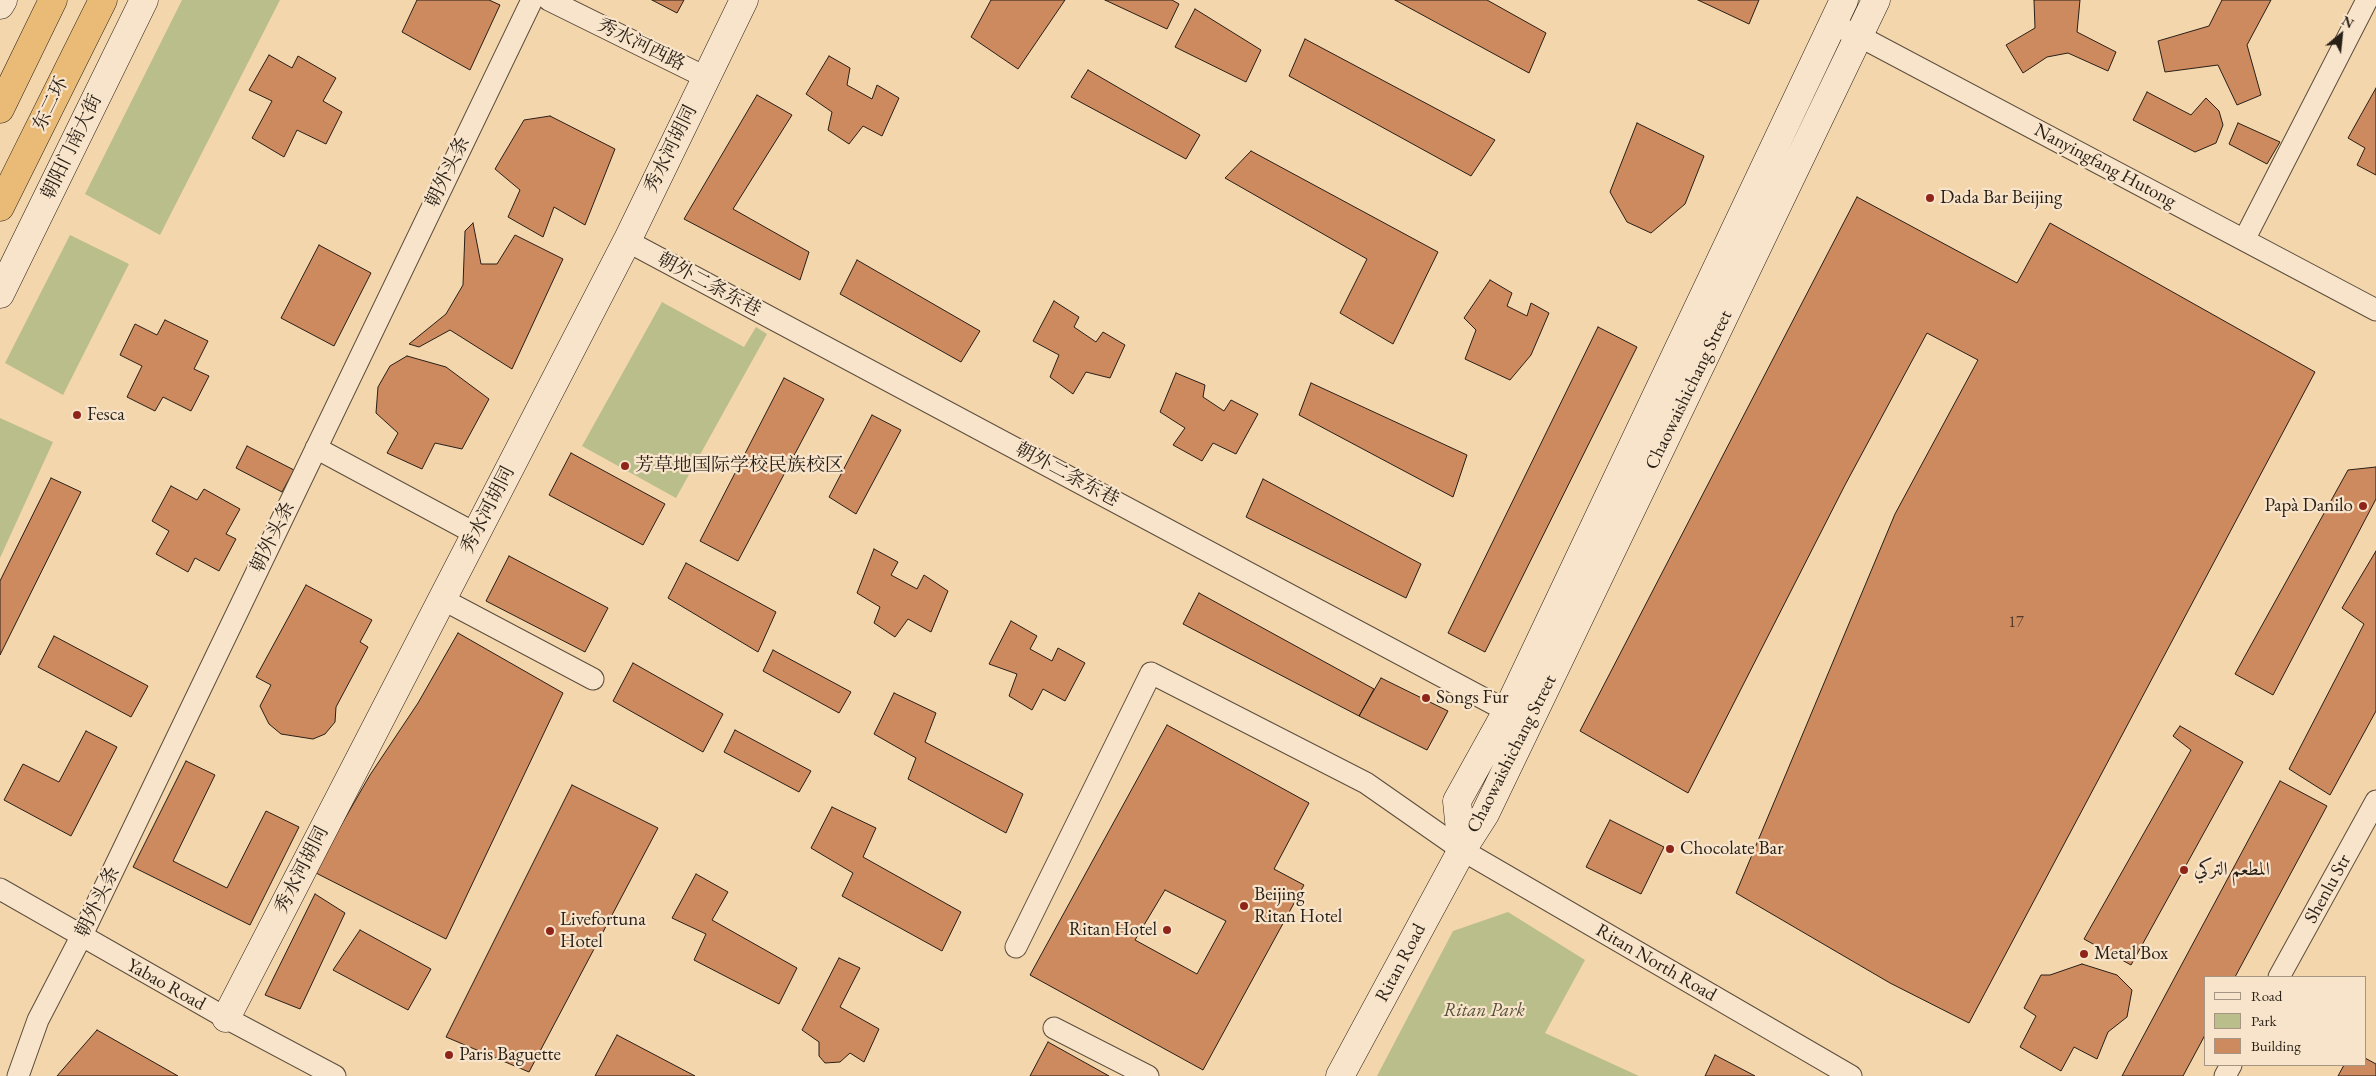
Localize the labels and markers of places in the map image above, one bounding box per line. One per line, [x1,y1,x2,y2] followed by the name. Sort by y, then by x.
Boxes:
[1940,187,2062,209] place label: Dada Bar Beijing
[1924,192,1936,204] marker: Dada Bar Beijing
[87,404,125,426] place label: Fesca
[71,409,83,421] marker: Fesca
[635,455,844,477] place label: 芳草地国际学校民族校区
[619,460,631,472] marker: 芳草地国际学校民族校区
[2264,495,2353,517] place label: Papà Danilo
[2357,500,2369,512] marker: Papà Danilo
[1436,687,1509,709] place label: Songs Fur
[1420,692,1432,704] marker: Songs Fur
[1680,838,1784,860] place label: Chocolate Bar
[1664,843,1676,855] marker: Chocolate Bar
[2194,859,2270,881] place label: المطعم التركي
[2178,864,2190,876] marker: المطعم التركي
[1254,884,1342,928] place label: Beijing Ritan Hotel
[1238,900,1250,912] marker: Beijing Ritan Hotel
[560,909,646,953] place label: Livefortuna Hotel
[1069,919,1157,941] place label: Ritan Hotel
[1161,924,1173,936] marker: Ritan Hotel
[544,925,556,937] marker: Livefortuna Hotel
[2094,943,2168,965] place label: Metal Box
[2078,948,2090,960] marker: Metal Box
[459,1044,561,1066] place label: Paris Baguette
[443,1049,455,1061] marker: Paris Baguette

